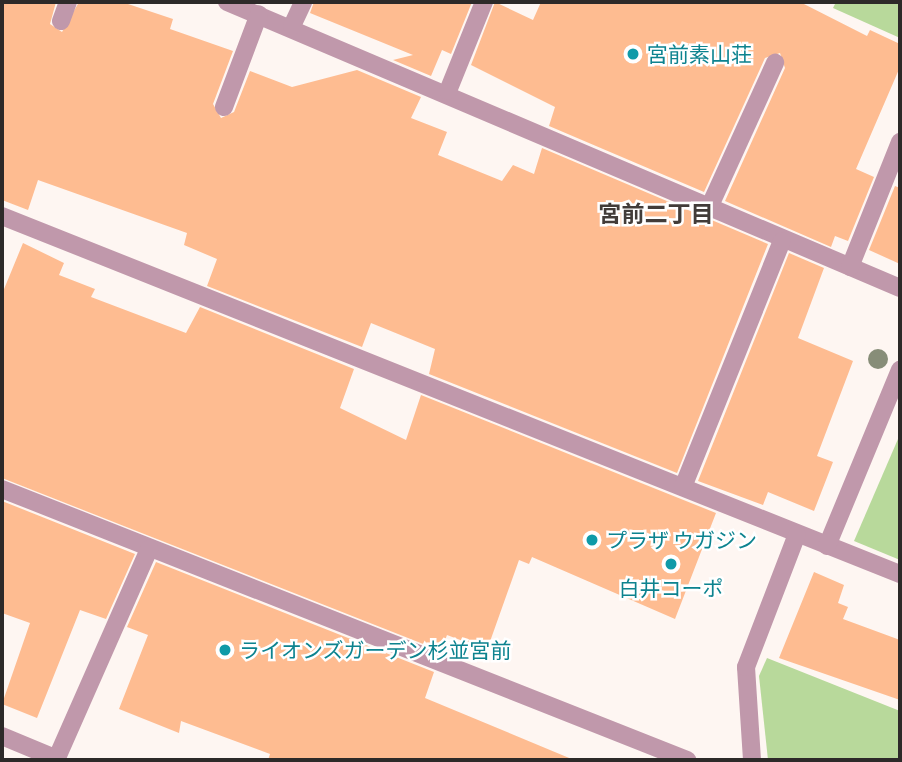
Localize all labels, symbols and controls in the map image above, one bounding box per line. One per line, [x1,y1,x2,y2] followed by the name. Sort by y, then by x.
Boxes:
[647,41,752,67] place label: 宮前素山荘
[625,46,641,62] marker: 宮前素山荘
[599,199,713,227] district label: 宮前二丁目
[606,527,757,553] place label: プラザ ウガジン
[584,532,600,548] marker: プラザ ウガジン
[663,556,679,572] marker: 白井コーポ
[619,575,723,601] place label: 白井コーポ
[239,637,512,663] place label: ライオンズガーデン杉並宮前
[217,642,233,658] marker: ライオンズガーデン杉並宮前

